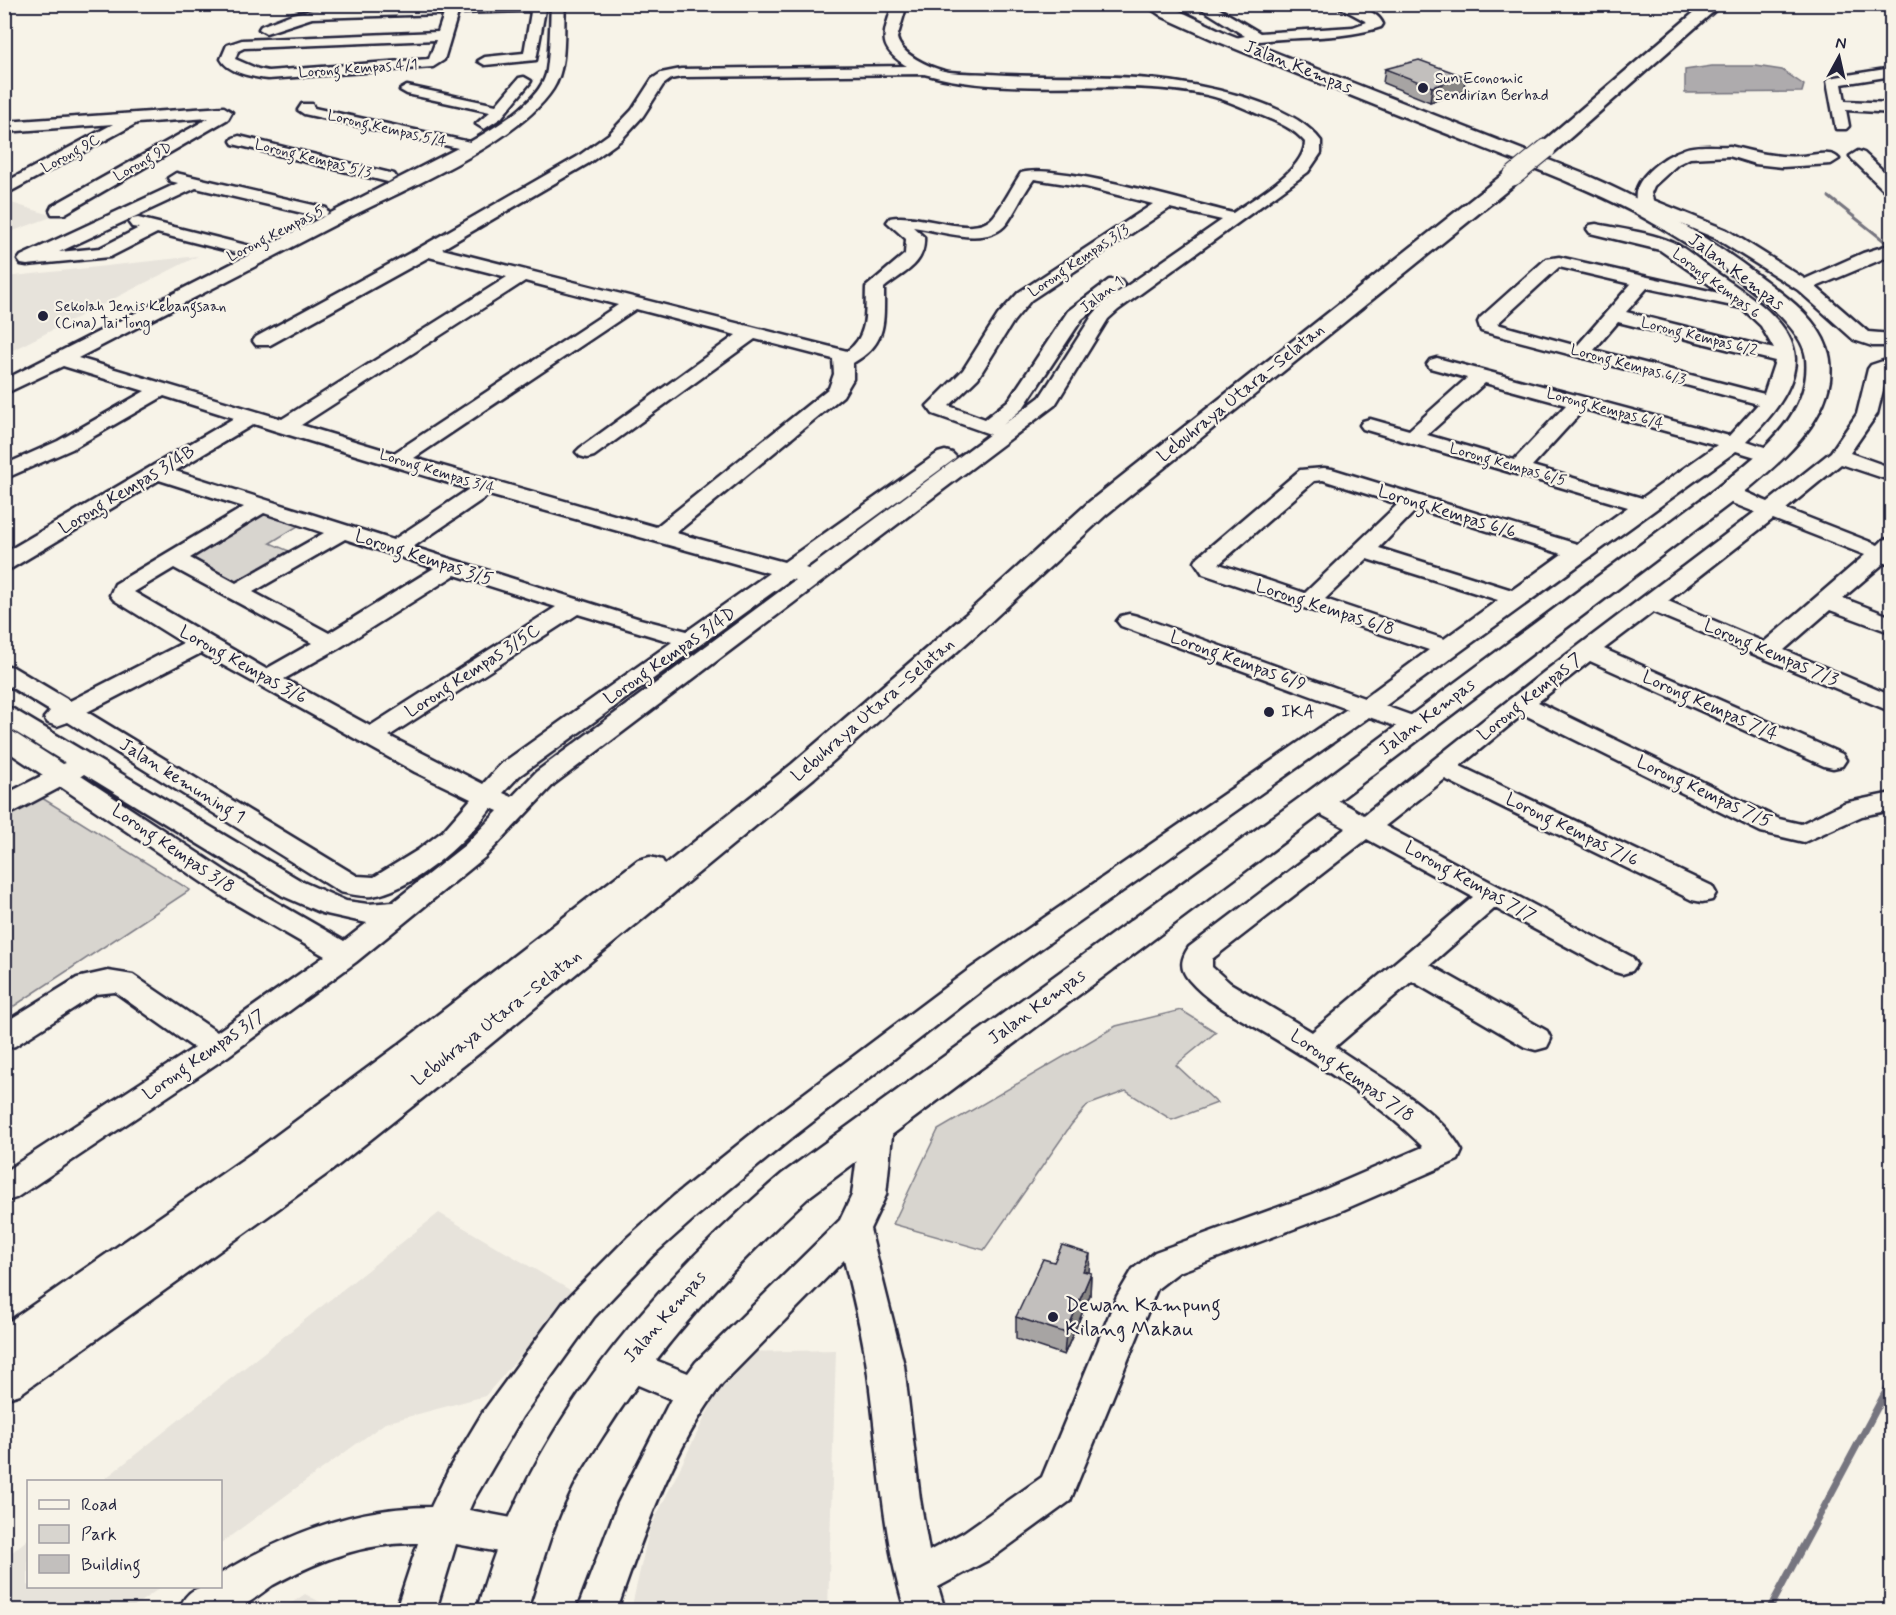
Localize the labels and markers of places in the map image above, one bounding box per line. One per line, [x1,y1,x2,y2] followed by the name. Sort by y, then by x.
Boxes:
[1435,69,1549,106] place label: Sun Economic Sendirian Berhad
[1416,81,1430,95] marker: Sun Economic Sendirian Berhad
[55,297,226,335] place label: Sekolah Jenis Kebangsaan (Cina) Tai Tong
[36,309,50,323] marker: Sekolah Jenis Kebangsaan (Cina) Tai Tong
[1281,700,1315,724] place label: IKA
[1262,705,1276,719] marker: IKA
[1065,1291,1221,1343] place label: Dewan Kampung Kilang Makau
[1046,1310,1060,1324] marker: Dewan Kampung Kilang Makau

